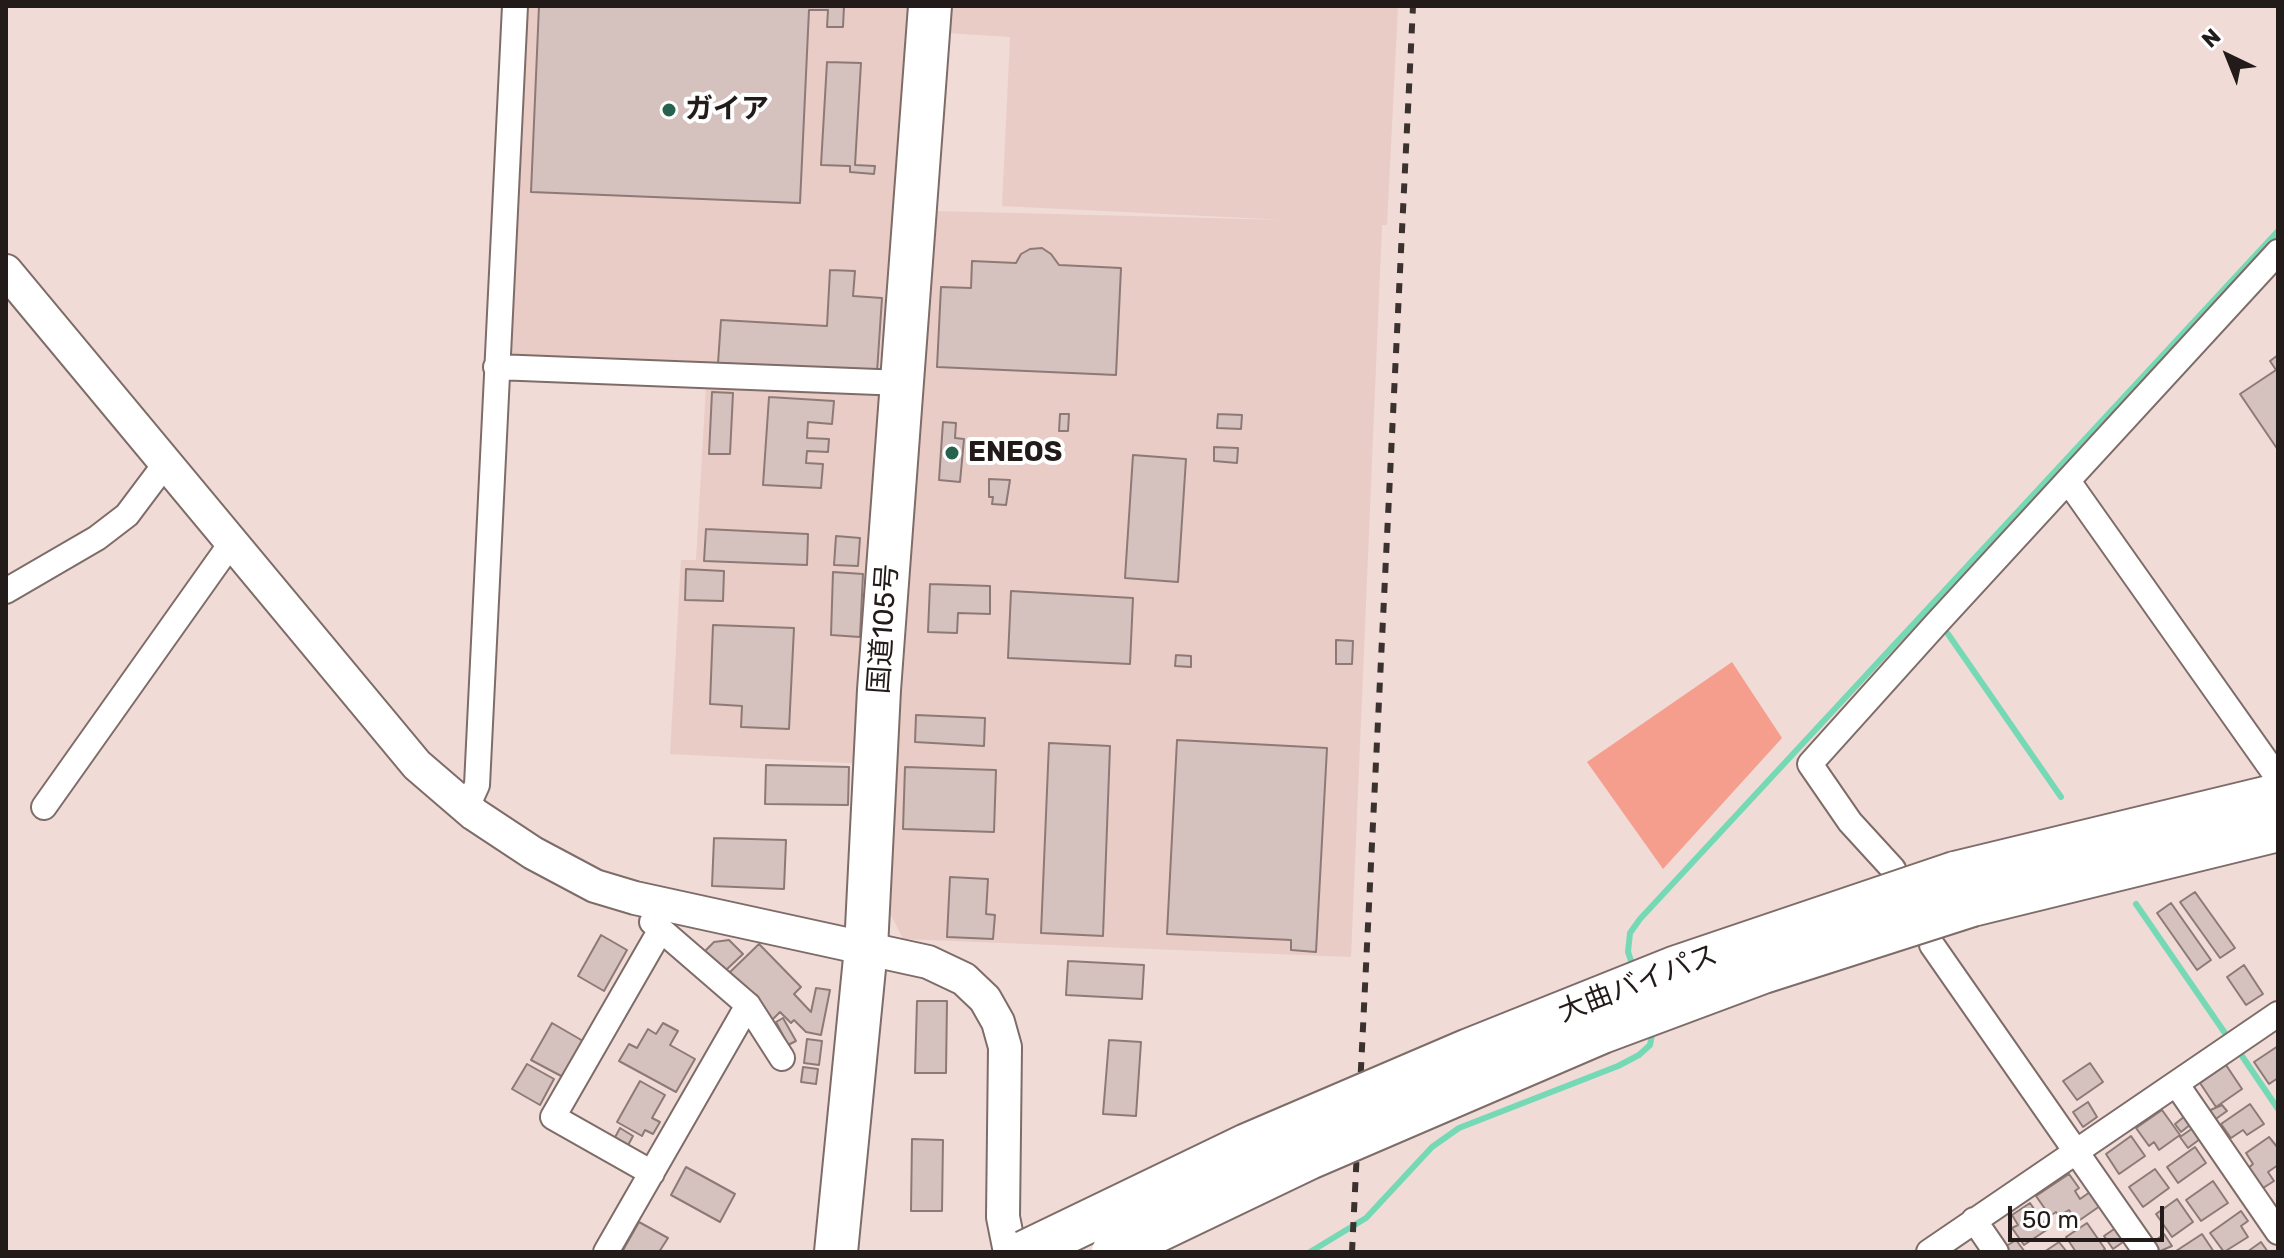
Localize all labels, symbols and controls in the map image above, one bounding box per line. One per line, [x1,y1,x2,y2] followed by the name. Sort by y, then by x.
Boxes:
[2188,16,2268,96] north arrow
[2196,23,2226,53] text: N
[685,93,769,127] place label: ガイア
[660,101,678,119] marker: ガイア
[968,436,1062,470] place label: ENEOS
[943,444,961,462] marker: ENEOS
[863,563,905,695] street label: 国道105号
[1554,938,1722,1030] street label: 大曲バイパス
[2012,1190,2168,1240] scale bar
[2022,1206,2079,1234] text: 50 m

